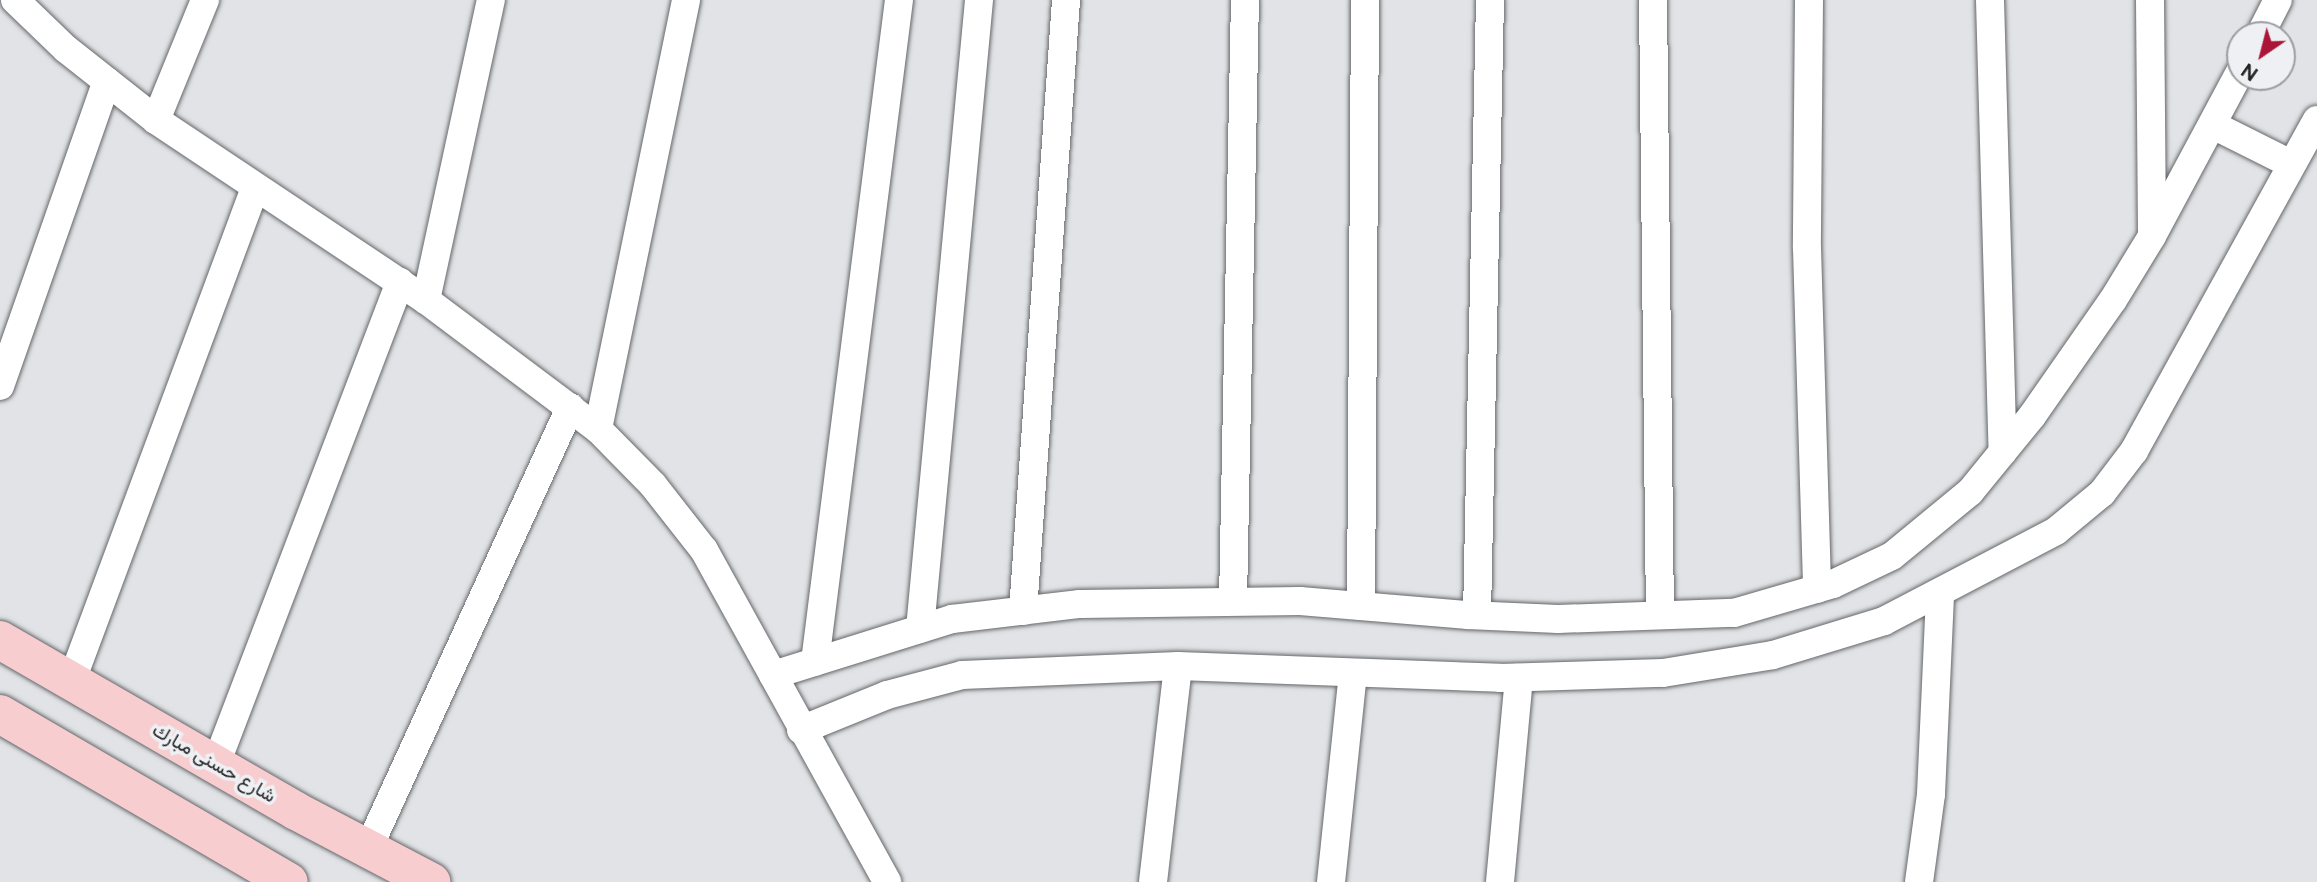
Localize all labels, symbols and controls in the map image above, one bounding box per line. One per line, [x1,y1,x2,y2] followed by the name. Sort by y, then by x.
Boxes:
[2226,21,2296,91] north arrow
[2237,58,2262,86] text: N
[148,718,280,808] street label: شارع حسنى مبارك

